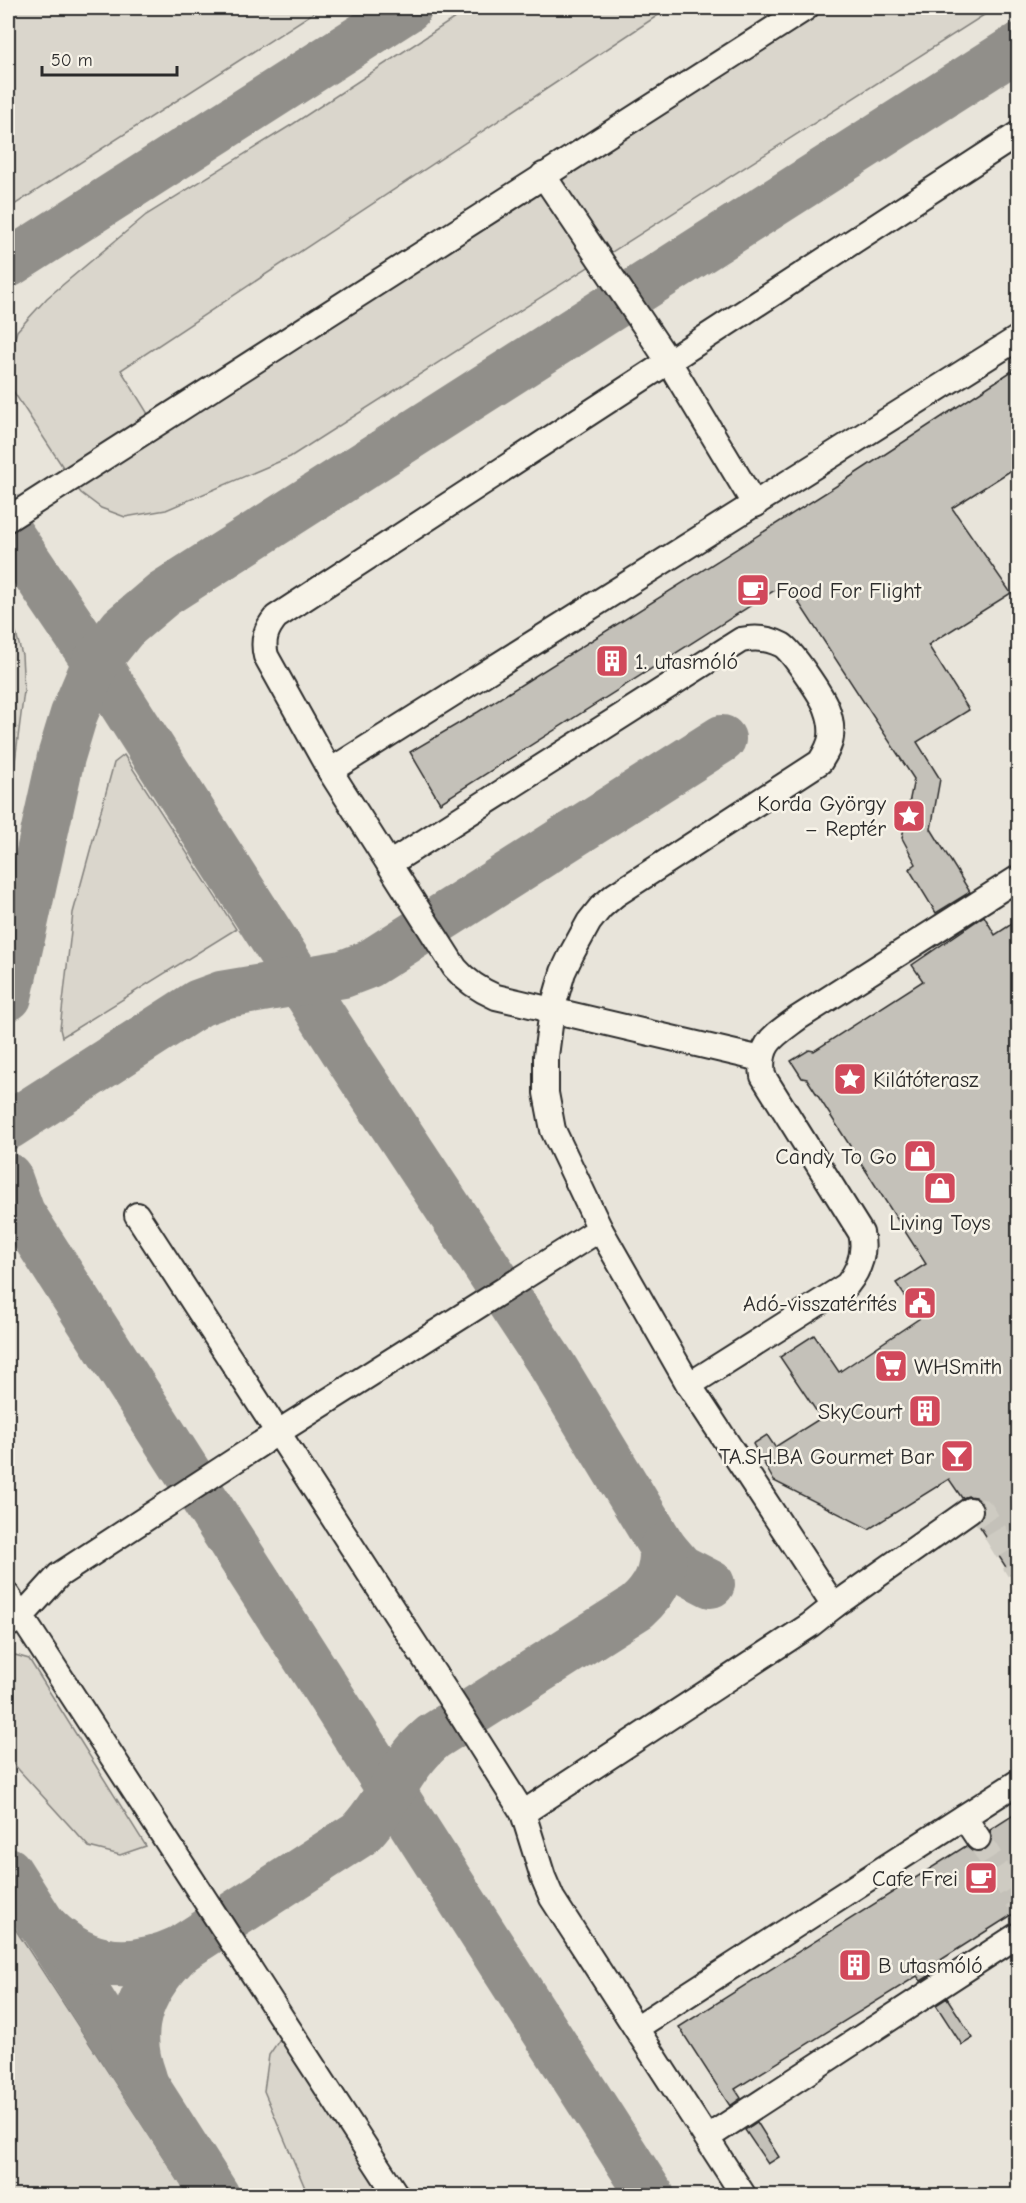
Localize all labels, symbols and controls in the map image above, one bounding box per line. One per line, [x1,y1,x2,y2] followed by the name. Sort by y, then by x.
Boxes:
[42,39,177,77] scale bar
[51,50,93,71] text: 50 m
[735,572,771,608] cafe icon: Food For Flight
[776,578,922,604] place label: Food For Flight
[594,643,630,679] building icon: 1. utasmóló
[635,649,738,675] place label: 1. utasmóló
[757,791,886,842] place label: Korda György – Reptér
[891,798,927,834] place icon: Korda György – Reptér
[832,1061,868,1097] place icon: Kilátóterasz
[873,1067,979,1093] place label: Kilátóterasz
[902,1138,938,1174] shop icon: Candy To Go
[775,1144,897,1170] place label: Candy To Go
[922,1170,958,1206] shop icon: Living Toys
[889,1210,991,1236] place label: Living Toys
[902,1285,938,1321] public building icon: Adó-visszatérítés
[743,1291,897,1317] place label: Adó-visszatérítés
[873,1348,909,1384] supermarket icon: WHSmith
[914,1354,1002,1380] place label: WHSmith
[907,1393,943,1429] building icon: SkyCourt
[818,1399,903,1425] place label: SkyCourt
[939,1438,975,1474] bar icon: TA.SH.BA Gourmet Bar
[719,1444,934,1470] place label: TA.SH.BA Gourmet Bar
[963,1860,999,1896] cafe icon: Cafe Frei
[872,1866,958,1892] place label: Cafe Frei
[837,1947,873,1983] building icon: B utasmóló
[878,1953,983,1979] place label: B utasmóló

